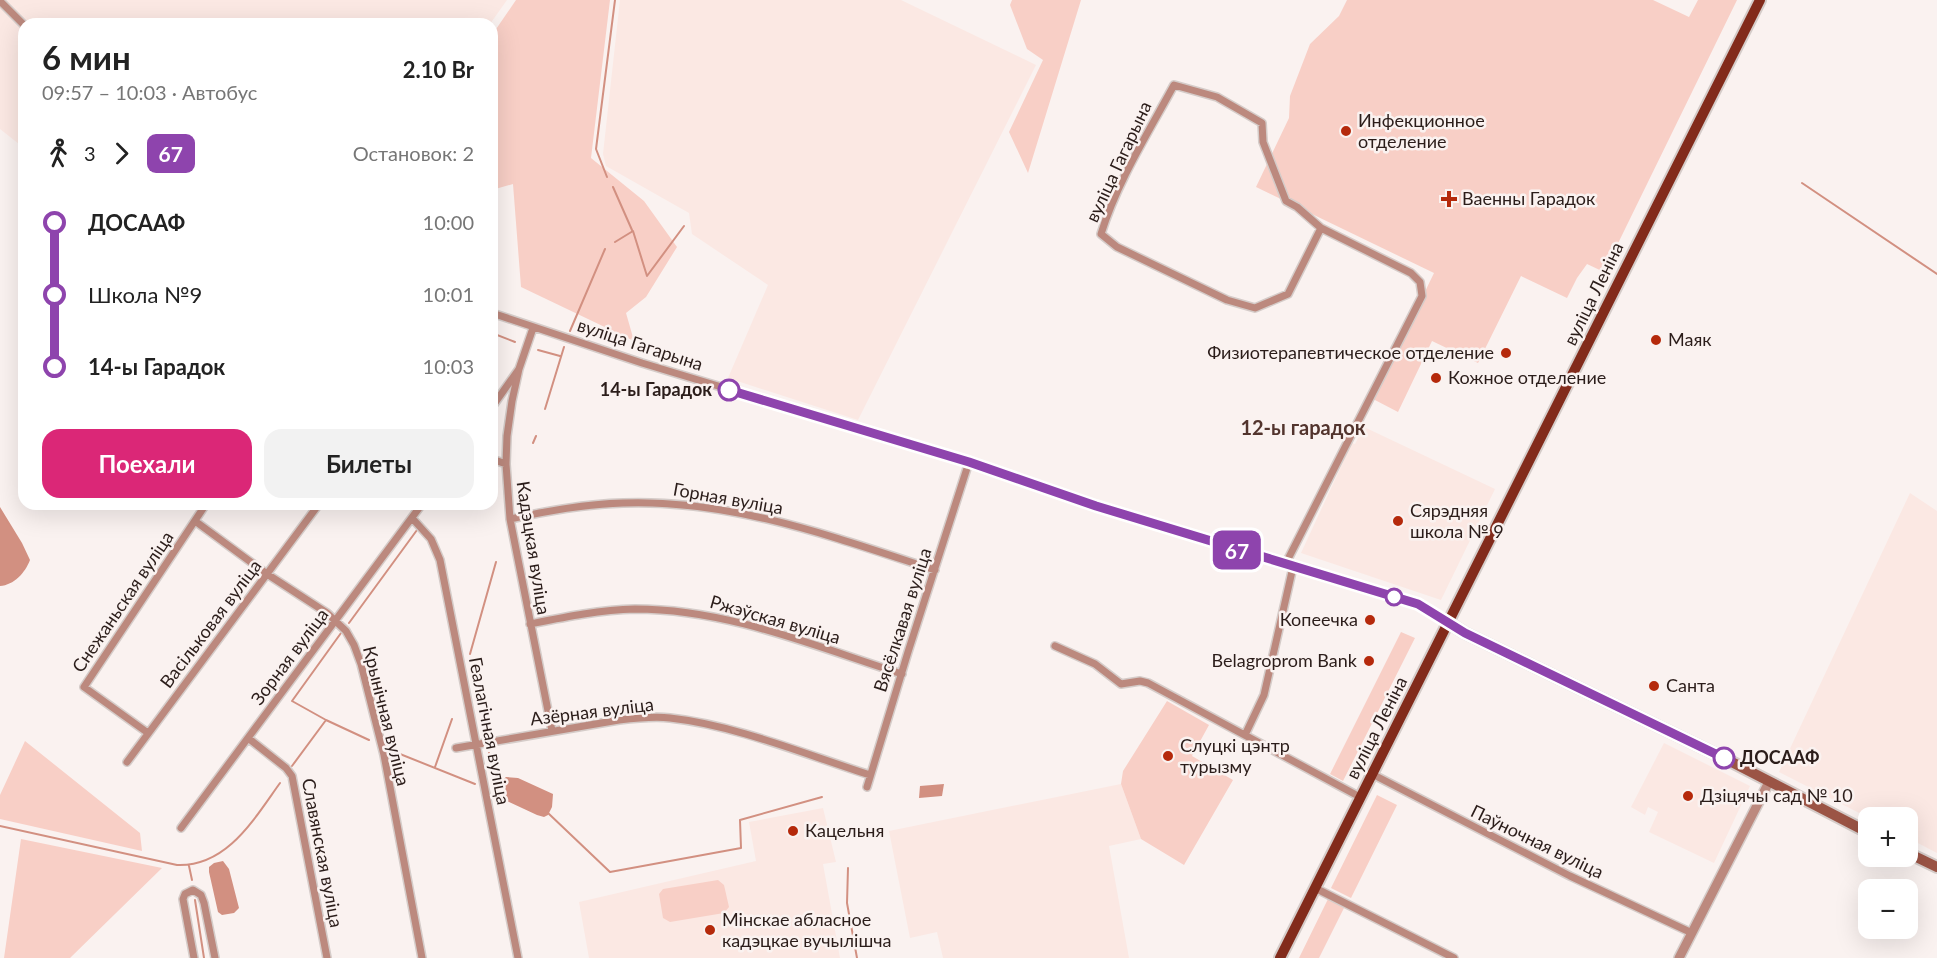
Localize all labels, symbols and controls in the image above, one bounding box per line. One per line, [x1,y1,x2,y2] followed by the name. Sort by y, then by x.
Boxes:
[42,37,131,77] text: 6 мин
[403,56,474,83] text: 2.10 Br
[42,80,257,104] text: 09:57 – 10:03 · Автобус
[1080,98,1156,226] street label: вуліца Гагарына
[1358,109,1485,152] place label: Инфекционное отделение
[1339,124,1353,138] marker: Инфекционное отделение
[42,137,75,170] icon: walk
[105,137,138,170] icon: forward
[84,141,96,165] text: 3
[159,141,183,166] text: 67
[353,141,474,165] text: Остановок: 2
[1462,187,1596,209] place label: Ваенны Гарадок
[1440,190,1458,208] marker: Ваенны Гарадок
[88,209,185,236] text: ДОСААФ
[423,210,474,234] text: 10:00
[1559,238,1628,349] street label: вуліца Леніна
[88,281,202,308] text: Школа №9
[423,282,474,306] text: 10:01
[575,313,706,375] street label: вуліца Гагарына
[1668,328,1712,350] place label: Маяк
[1649,333,1663,347] marker: Маяк
[1207,341,1494,363] place label: Физиотерапевтическое отделение
[1499,346,1513,360] marker: Физиотерапевтическое отделение
[88,353,225,380] text: 14-ы Гарадок
[423,354,474,378] text: 10:03
[1448,366,1606,388] place label: Кожное отделение
[1429,371,1443,385] marker: Кожное отделение
[600,378,712,400] place label: 14-ы Гарадок
[718,379,740,401] marker: 14-ы Гарадок
[1240,415,1366,439] district label: 12-ы гарадок
[42,429,252,498] button: Поехали
[264,429,474,498] button: Билеты
[671,478,785,519] street label: Горная вуліца
[513,479,555,616] street label: Кадэцкая вуліца
[1410,499,1504,542] place label: Сярэдняя школа № 9
[1391,514,1405,528] marker: Сярэдняя школа № 9
[67,527,178,676] street label: Снежаньская вуліца
[1210,530,1264,570] line badge: 67
[1225,538,1249,563] text: 67
[868,545,936,694] street label: Вясёлкавая вуліца
[155,555,266,692] street label: Васільковая вуліца
[1385,588,1403,606] unlabelled marker
[708,590,843,648] street label: Ржэўская вуліца
[246,604,333,709] street label: Зорная вуліца
[1280,608,1358,630] place label: Копеечка
[1363,613,1377,627] marker: Копеечка
[359,644,415,788] street label: Крынічная вуліца
[1212,649,1358,671] place label: Belagroprom Bank
[1362,654,1376,668] marker: Belagroprom Bank
[465,655,515,806] street label: Геалагічная вуліца
[1341,673,1411,783] street label: вуліца Леніна
[1666,674,1715,696] place label: Санта
[1647,679,1661,693] marker: Санта
[529,693,655,729] street label: Азёрная вуліца
[1180,734,1290,777] place label: Слуцкі цэнтр турызму
[1740,746,1820,768] place label: ДОСААФ
[1713,747,1735,769] marker: ДОСААФ
[1161,749,1175,763] marker: Слуцкі цэнтр турызму
[298,776,348,929] street label: Славянская вуліца
[1700,784,1853,806] place label: Дзіцячы сад № 10
[1681,789,1695,803] marker: Дзіцячы сад № 10
[1467,799,1607,883] street label: Паўночная вуліца
[1858,807,1918,939] map controls
[1858,807,1918,867] button: +
[805,819,884,841] place label: Кацельня
[786,824,800,838] marker: Кацельня
[1858,879,1918,939] button: −
[722,908,891,951] place label: Мінскае абласное кадэцкае вучылішча
[703,923,717,937] marker: Мінскае абласное кадэцкае вучылішча

